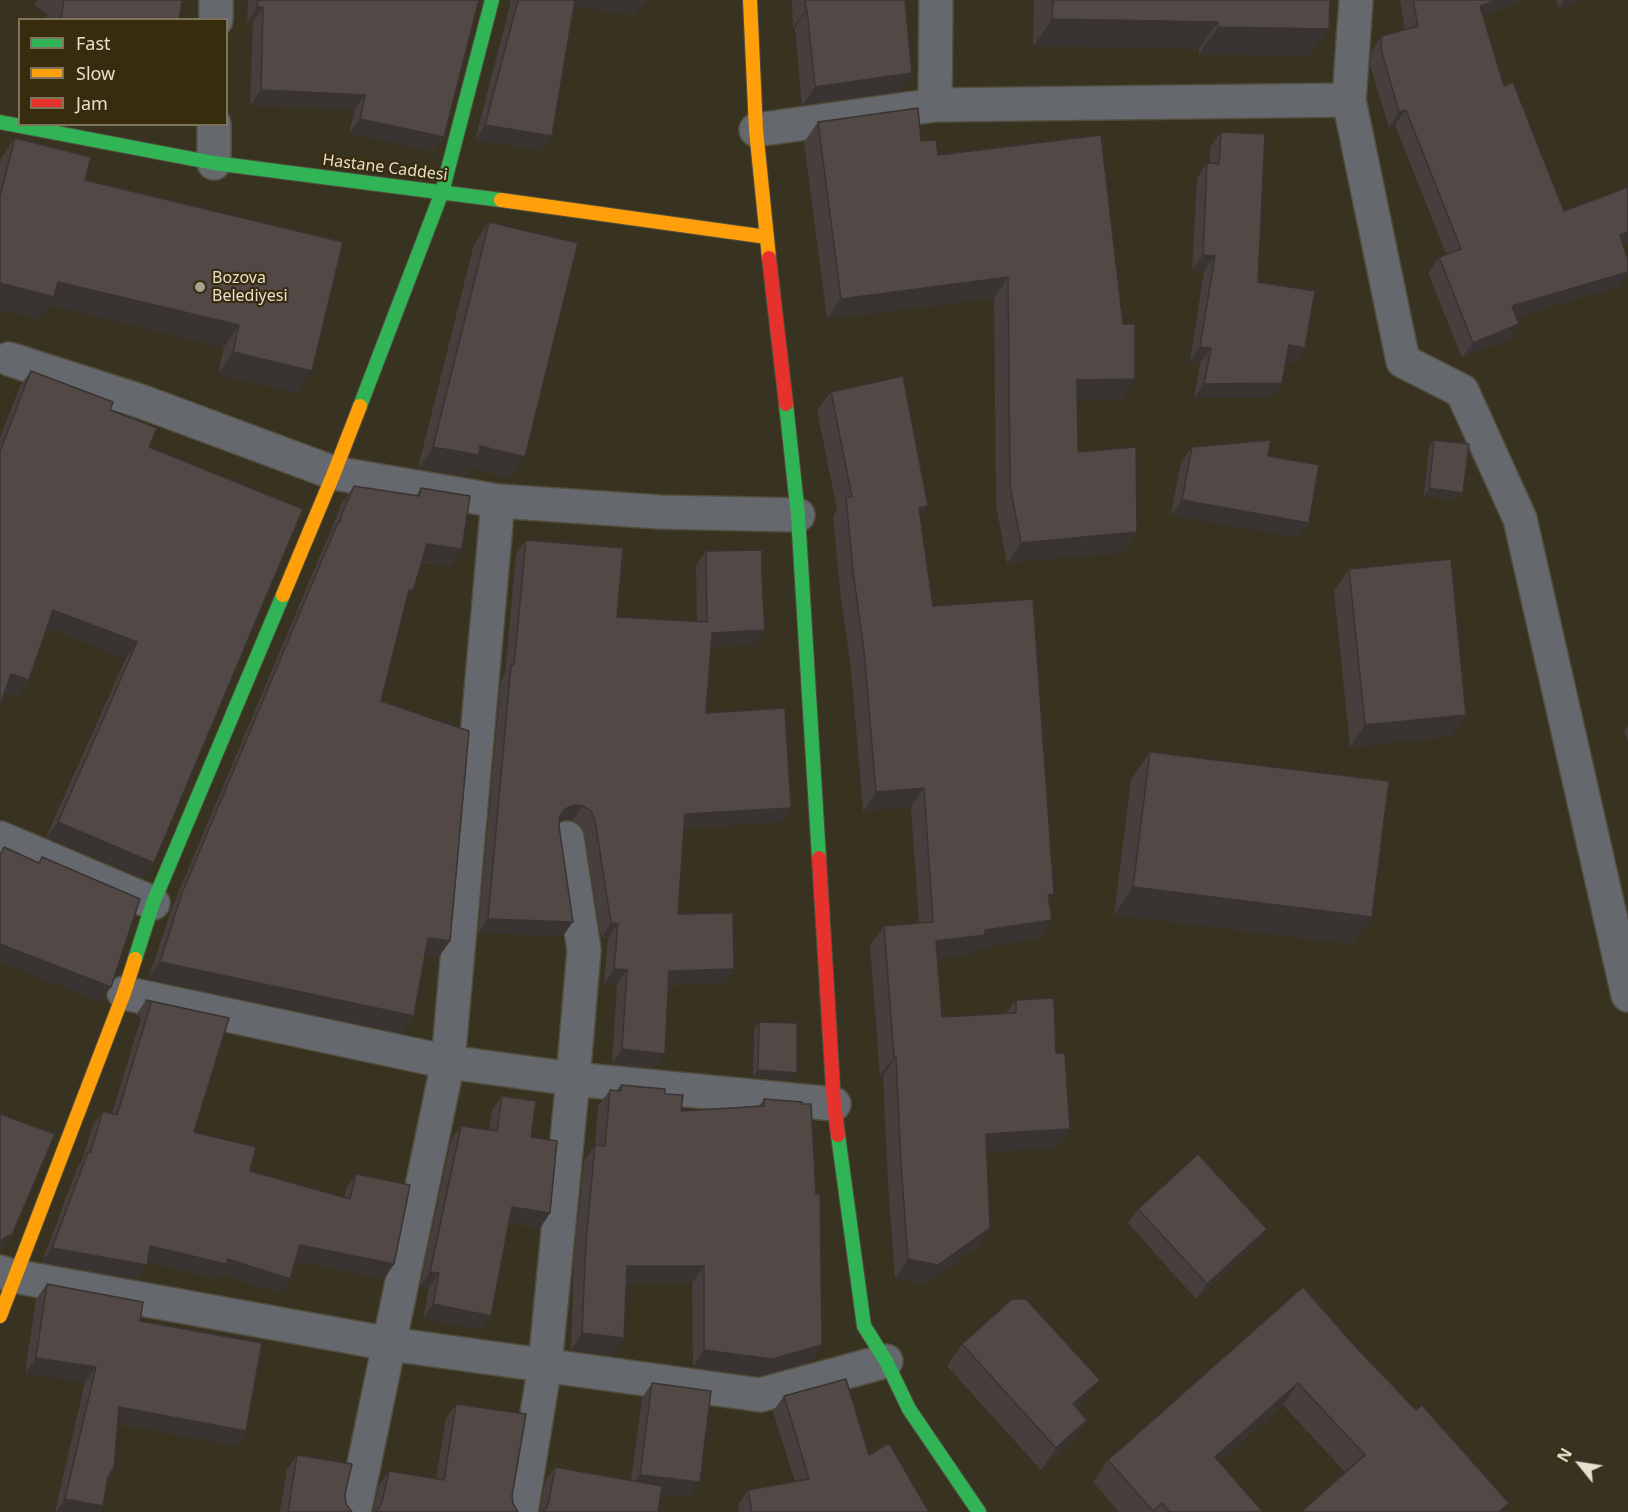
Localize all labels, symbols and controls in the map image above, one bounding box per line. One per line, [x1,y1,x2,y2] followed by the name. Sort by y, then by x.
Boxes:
[18,18,228,126] legend
[76,31,111,55] text: Fast
[76,61,115,85] text: Slow
[76,91,108,115] text: Jam
[321,151,449,185] street label: Hastane Caddesi
[212,268,288,306] place label: Bozova Belediyesi
[193,280,207,294] marker: Bozova Belediyesi
[1550,1434,1610,1494] north arrow
[1552,1444,1577,1466] text: N

